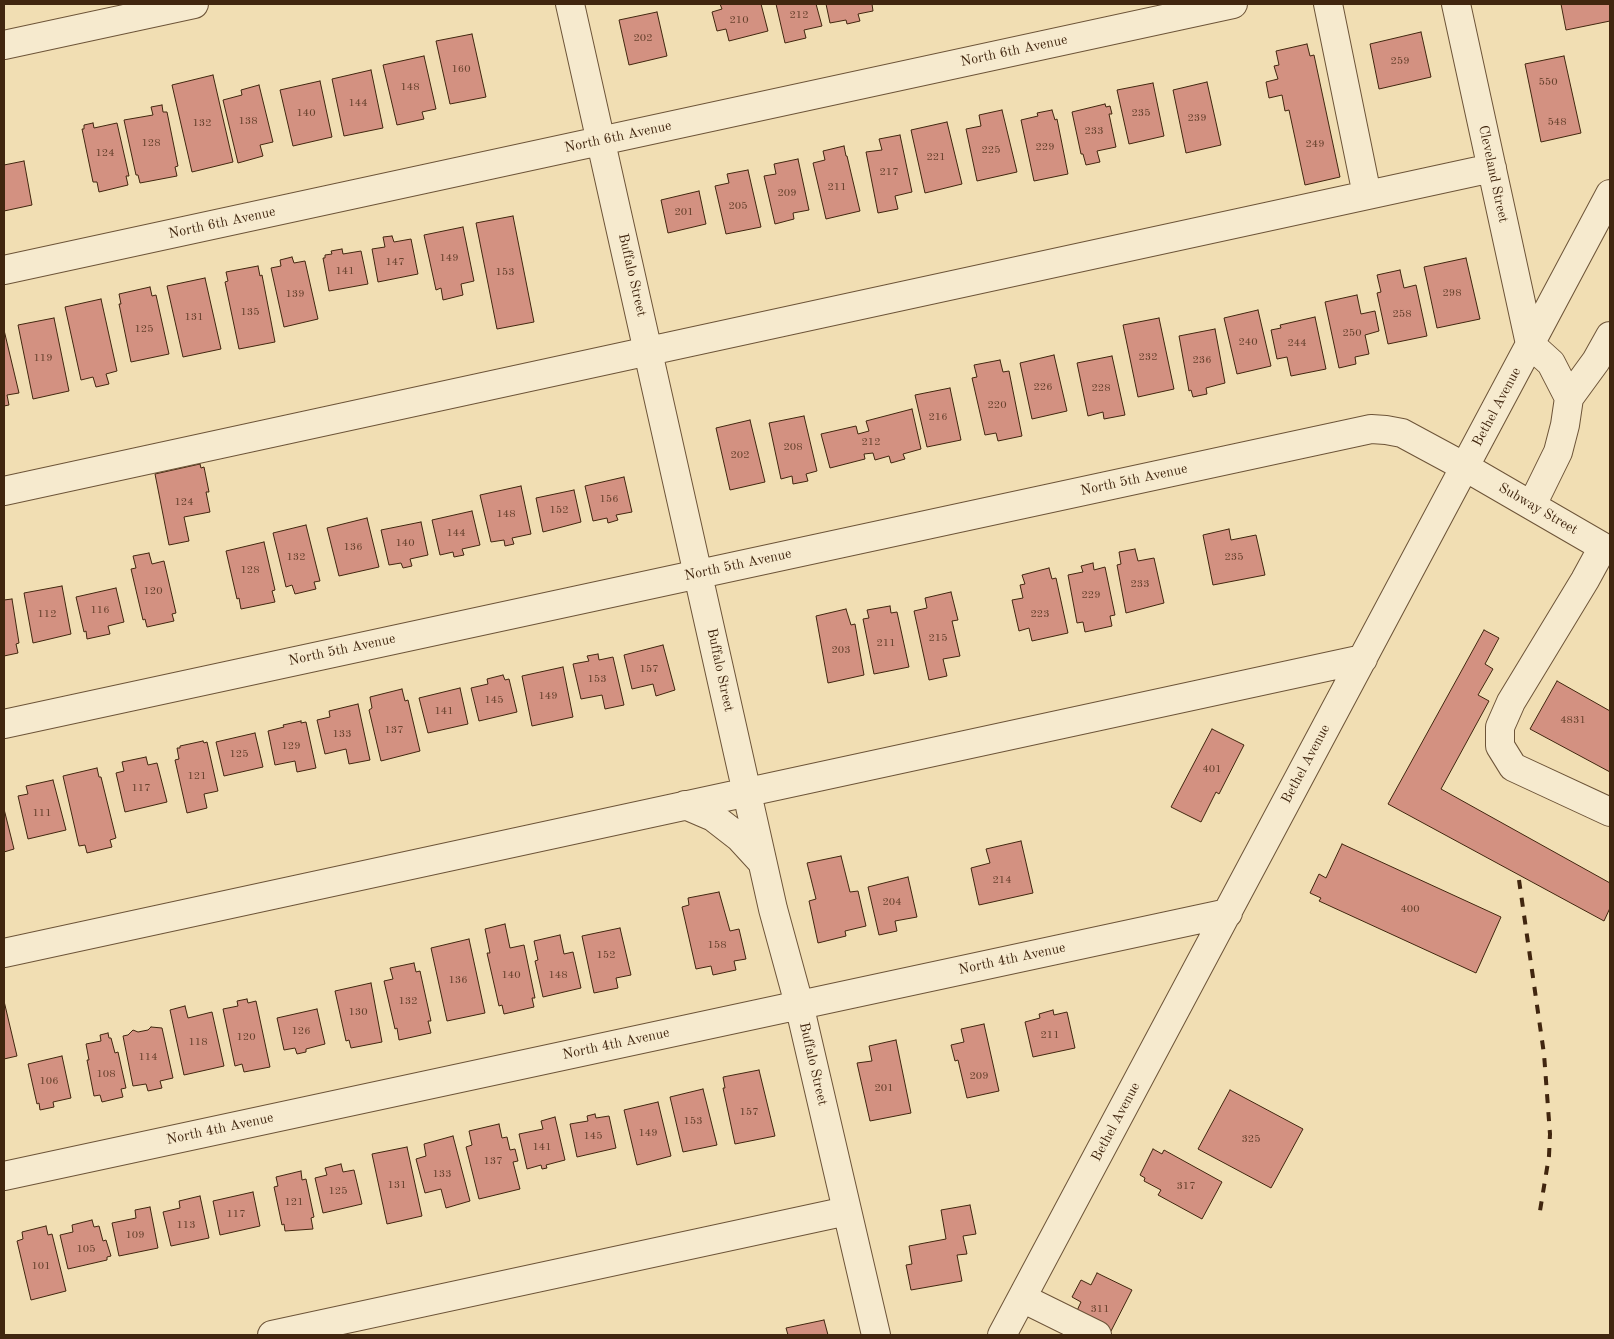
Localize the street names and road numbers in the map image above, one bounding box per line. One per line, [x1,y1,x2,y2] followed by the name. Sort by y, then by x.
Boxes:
[959,31,1069,71] street label: North 6th Avenue
[563,117,673,157] street label: North 6th Avenue
[1474,124,1512,224] street label: Cleveland Street
[167,203,277,243] street label: North 6th Avenue
[614,232,650,318] street label: Buffalo Street
[1469,365,1525,449] street label: Bethel Avenue
[1079,460,1189,500] street label: North 5th Avenue
[1495,480,1581,538] street label: Subway Street
[683,545,793,585] street label: North 5th Avenue
[703,627,737,713] street label: Buffalo Street
[287,630,397,670] street label: North 5th Avenue
[1278,722,1334,806] street label: Bethel Avenue
[957,939,1067,979] street label: North 4th Avenue
[795,1021,831,1107] street label: Buffalo Street
[561,1024,671,1064] street label: North 4th Avenue
[1088,1080,1144,1164] street label: Bethel Avenue
[165,1109,275,1149] street label: North 4th Avenue

